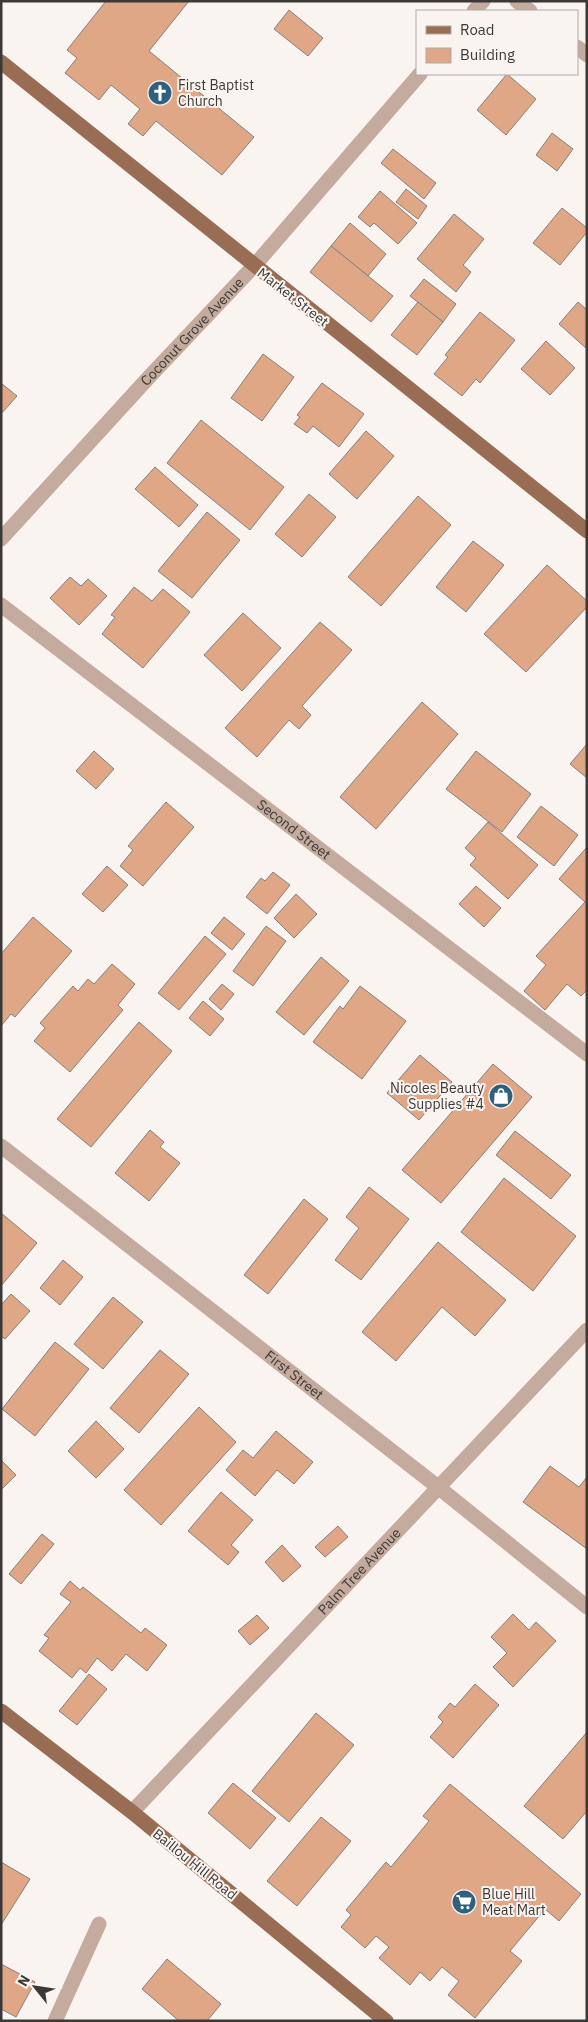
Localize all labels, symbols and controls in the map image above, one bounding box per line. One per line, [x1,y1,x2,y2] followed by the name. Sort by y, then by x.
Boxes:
[416,10,578,75] legend
[460,20,495,39] text: Road
[460,45,515,64] text: Building
[178,76,254,110] place label: First Baptist Church
[147,80,173,106] church icon: First Baptist Church
[254,264,332,330] street label: Market Street
[137,273,248,390] street label: Coconut Grove Avenue
[253,795,335,864] street label: Second Street
[390,1079,484,1113] place label: Nicoles Beauty Supplies #4
[488,1083,514,1109] shop icon: Nicoles Beauty Supplies #4
[261,1346,327,1403] street label: First Street
[314,1524,405,1619] street label: Palm Tree Avenue
[149,1825,241,1903] street label: Baillou Hill Road
[482,1885,546,1919] place label: Blue Hill Meat Mart
[451,1889,477,1915] supermarket icon: Blue Hill Meat Mart
[10,1962,60,2012] north arrow
[13,1972,34,1989] text: N

